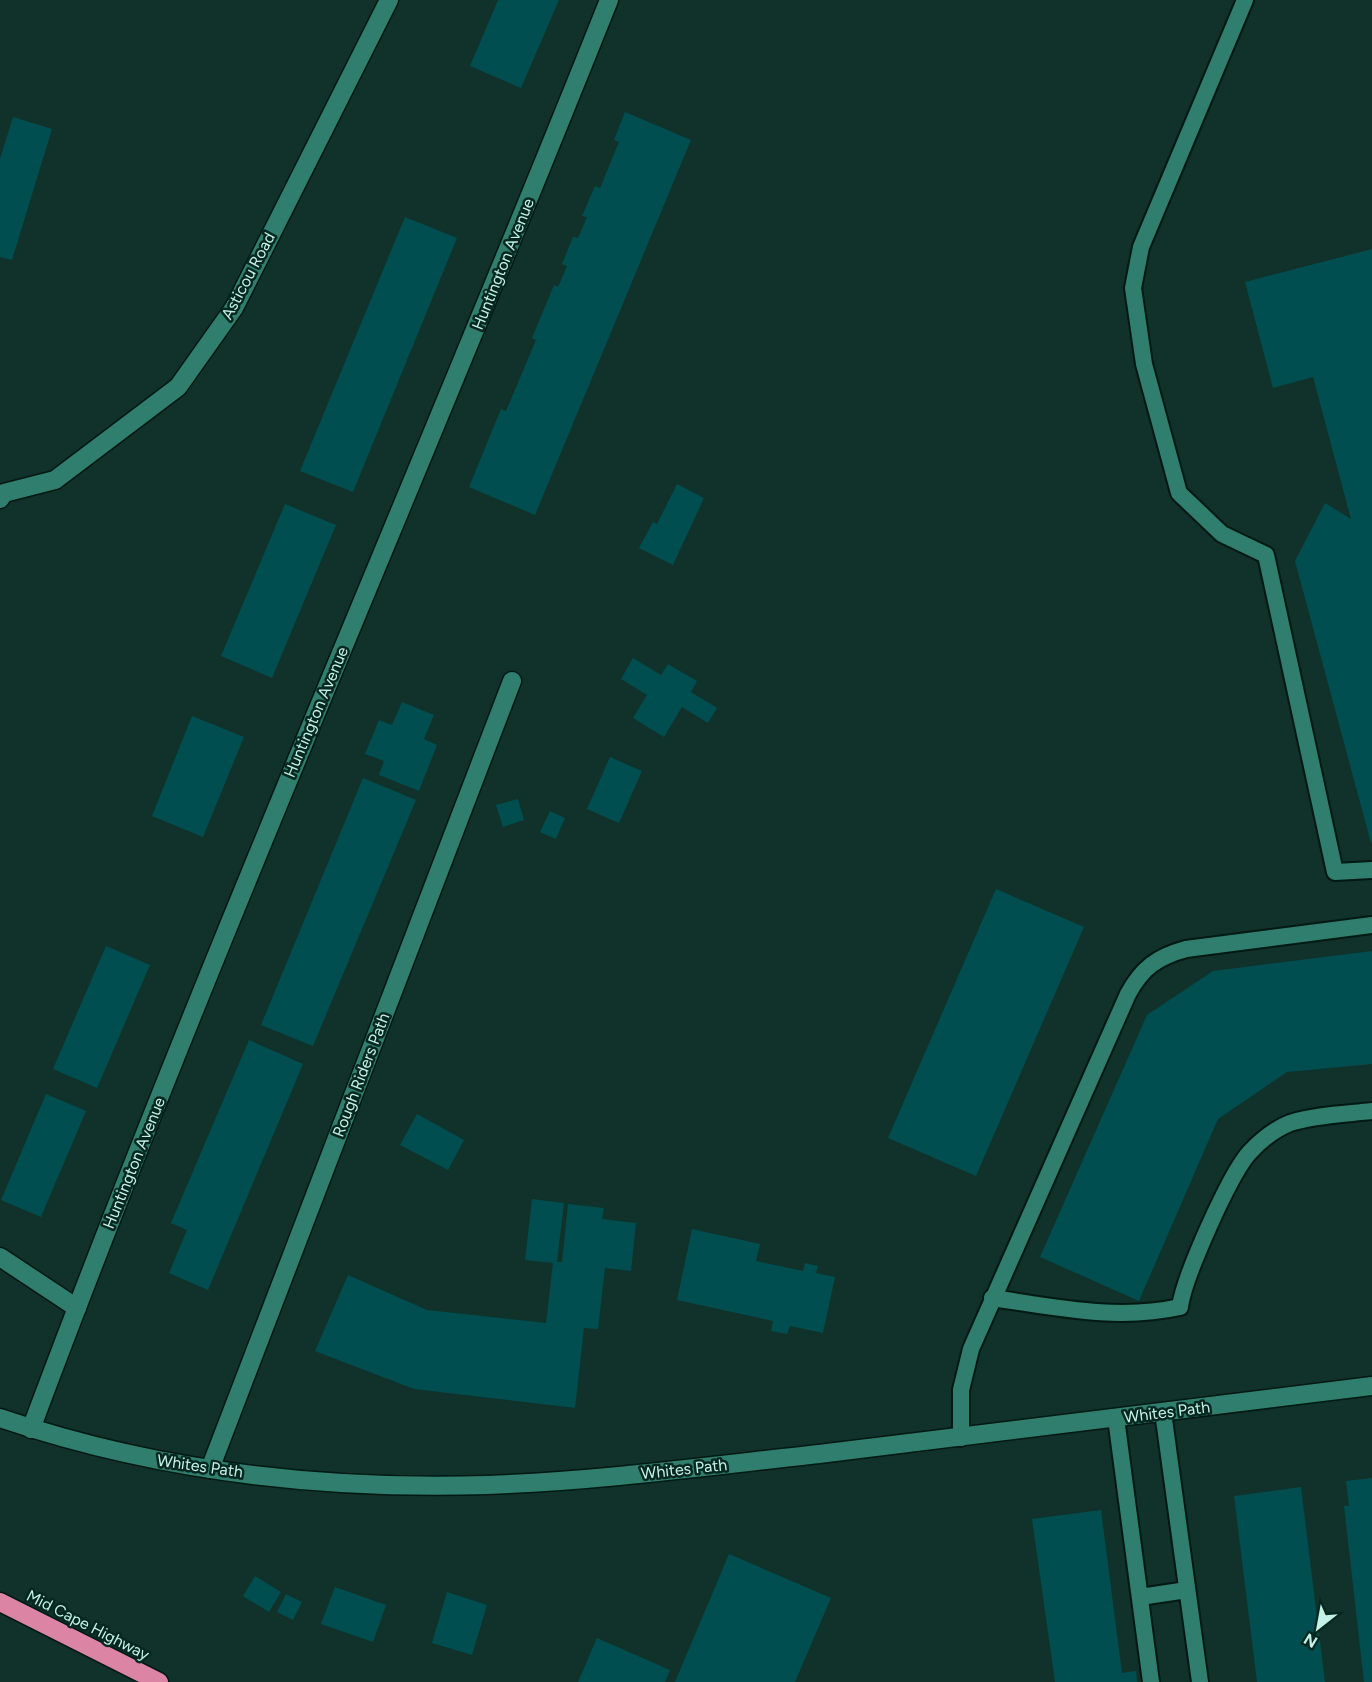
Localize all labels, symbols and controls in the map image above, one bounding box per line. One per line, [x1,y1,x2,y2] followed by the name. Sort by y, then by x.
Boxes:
[468,195,538,333] street label: Huntington Avenue
[217,229,279,323] street label: Asticou Road
[280,644,352,780] street label: Huntington Avenue
[329,1010,393,1140] street label: Rough Riders Path
[99,1094,169,1232] street label: Huntington Avenue
[1123,1397,1211,1427] street label: Whites Path
[156,1451,244,1481] street label: Whites Path
[640,1455,728,1483] street label: Whites Path
[23,1586,153,1664] street label: Mid Cape Highway
[1288,1598,1348,1658] north arrow
[1300,1629,1321,1652] text: N

